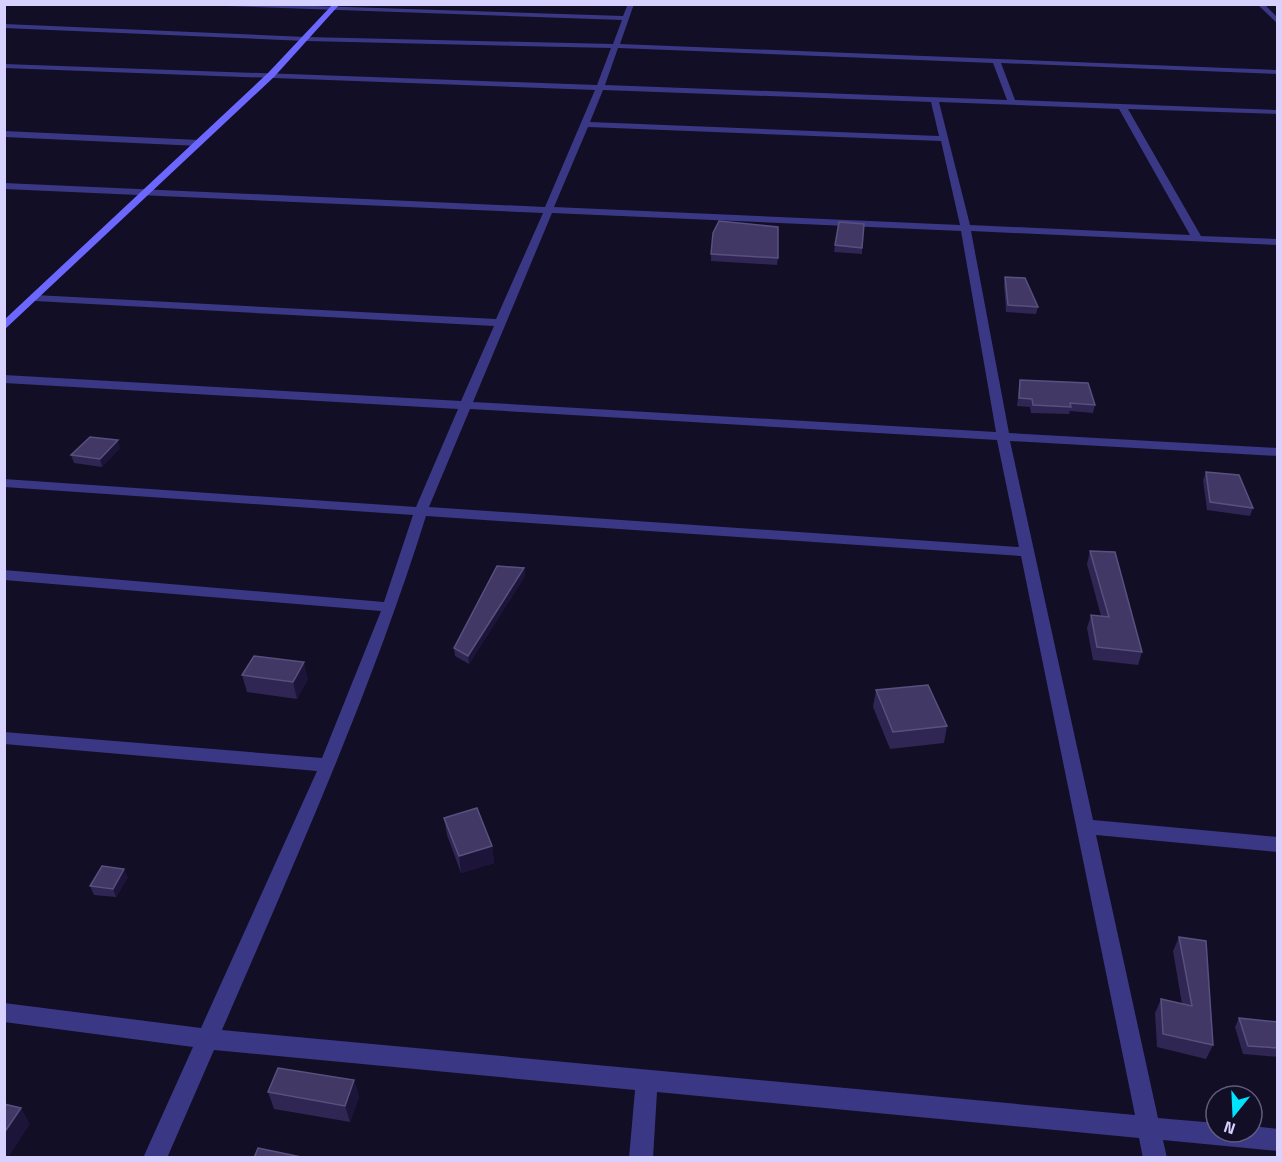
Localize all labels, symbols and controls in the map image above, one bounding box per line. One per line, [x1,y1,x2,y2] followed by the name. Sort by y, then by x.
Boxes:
[1204,1084,1264,1144] north arrow
[1220,1115,1238,1141] text: N

